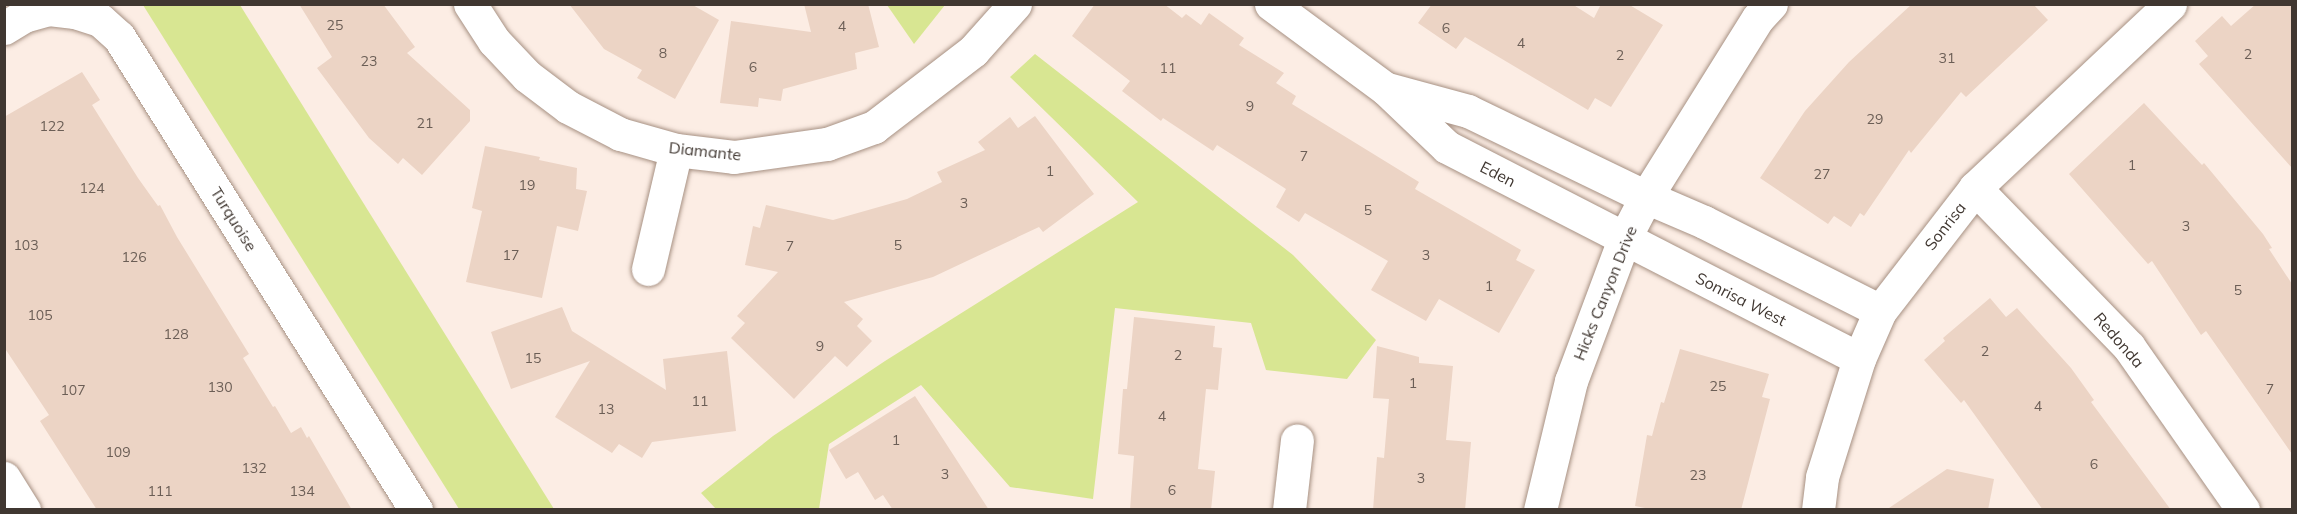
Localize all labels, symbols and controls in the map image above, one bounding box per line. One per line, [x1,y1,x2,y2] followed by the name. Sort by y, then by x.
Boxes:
[327,17,343,33] house number: 25
[838,18,846,34] house number: 4
[1442,20,1450,36] house number: 6
[1517,35,1525,51] house number: 4
[659,45,667,61] house number: 8
[2244,46,2252,62] house number: 2
[1616,47,1624,63] house number: 2
[1939,50,1955,66] house number: 31
[361,53,377,69] house number: 23
[749,59,757,75] house number: 6
[1160,60,1176,76] house number: 11
[1246,98,1254,114] house number: 9
[1867,111,1883,127] house number: 29
[417,115,433,131] house number: 21
[39,118,65,134] house number: 122
[668,138,742,164] street label: Diamante
[1300,148,1308,164] house number: 7
[1477,157,1519,191] street label: Eden
[2128,157,2136,173] house number: 1
[1046,163,1054,179] house number: 1
[1814,166,1830,182] house number: 27
[519,177,535,193] house number: 19
[79,180,105,196] house number: 124
[207,183,261,255] street label: Turquoise
[960,195,968,211] house number: 3
[1920,198,1970,254] street label: Sonrisa
[1364,202,1372,218] house number: 5
[2182,218,2190,234] house number: 3
[1569,223,1641,363] street label: Hicks Canyon Drive
[13,237,39,253] house number: 103
[894,237,902,253] house number: 5
[786,238,794,254] house number: 7
[503,247,519,263] house number: 17
[1422,247,1430,263] house number: 3
[121,249,147,265] house number: 126
[1693,268,1789,330] street label: Sonrisa West
[1485,278,1493,294] house number: 1
[2234,282,2242,298] house number: 5
[27,307,53,323] house number: 105
[2090,308,2148,372] street label: Redonda
[163,326,189,342] house number: 128
[816,338,824,354] house number: 9
[1981,343,1989,359] house number: 2
[1174,347,1182,363] house number: 2
[525,350,541,366] house number: 15
[1409,375,1417,391] house number: 1
[1710,378,1726,394] house number: 25
[207,379,233,395] house number: 130
[2266,381,2274,397] house number: 7
[60,382,86,398] house number: 107
[692,393,708,409] house number: 11
[2034,398,2042,414] house number: 4
[598,401,614,417] house number: 13
[1158,408,1166,424] house number: 4
[892,432,900,448] house number: 1
[105,444,131,460] house number: 109
[2090,456,2098,472] house number: 6
[241,460,267,476] house number: 132
[941,466,949,482] house number: 3
[1690,467,1706,483] house number: 23
[1417,470,1425,486] house number: 3
[1168,482,1176,498] house number: 6
[147,483,173,499] house number: 111
[289,483,315,499] house number: 134

